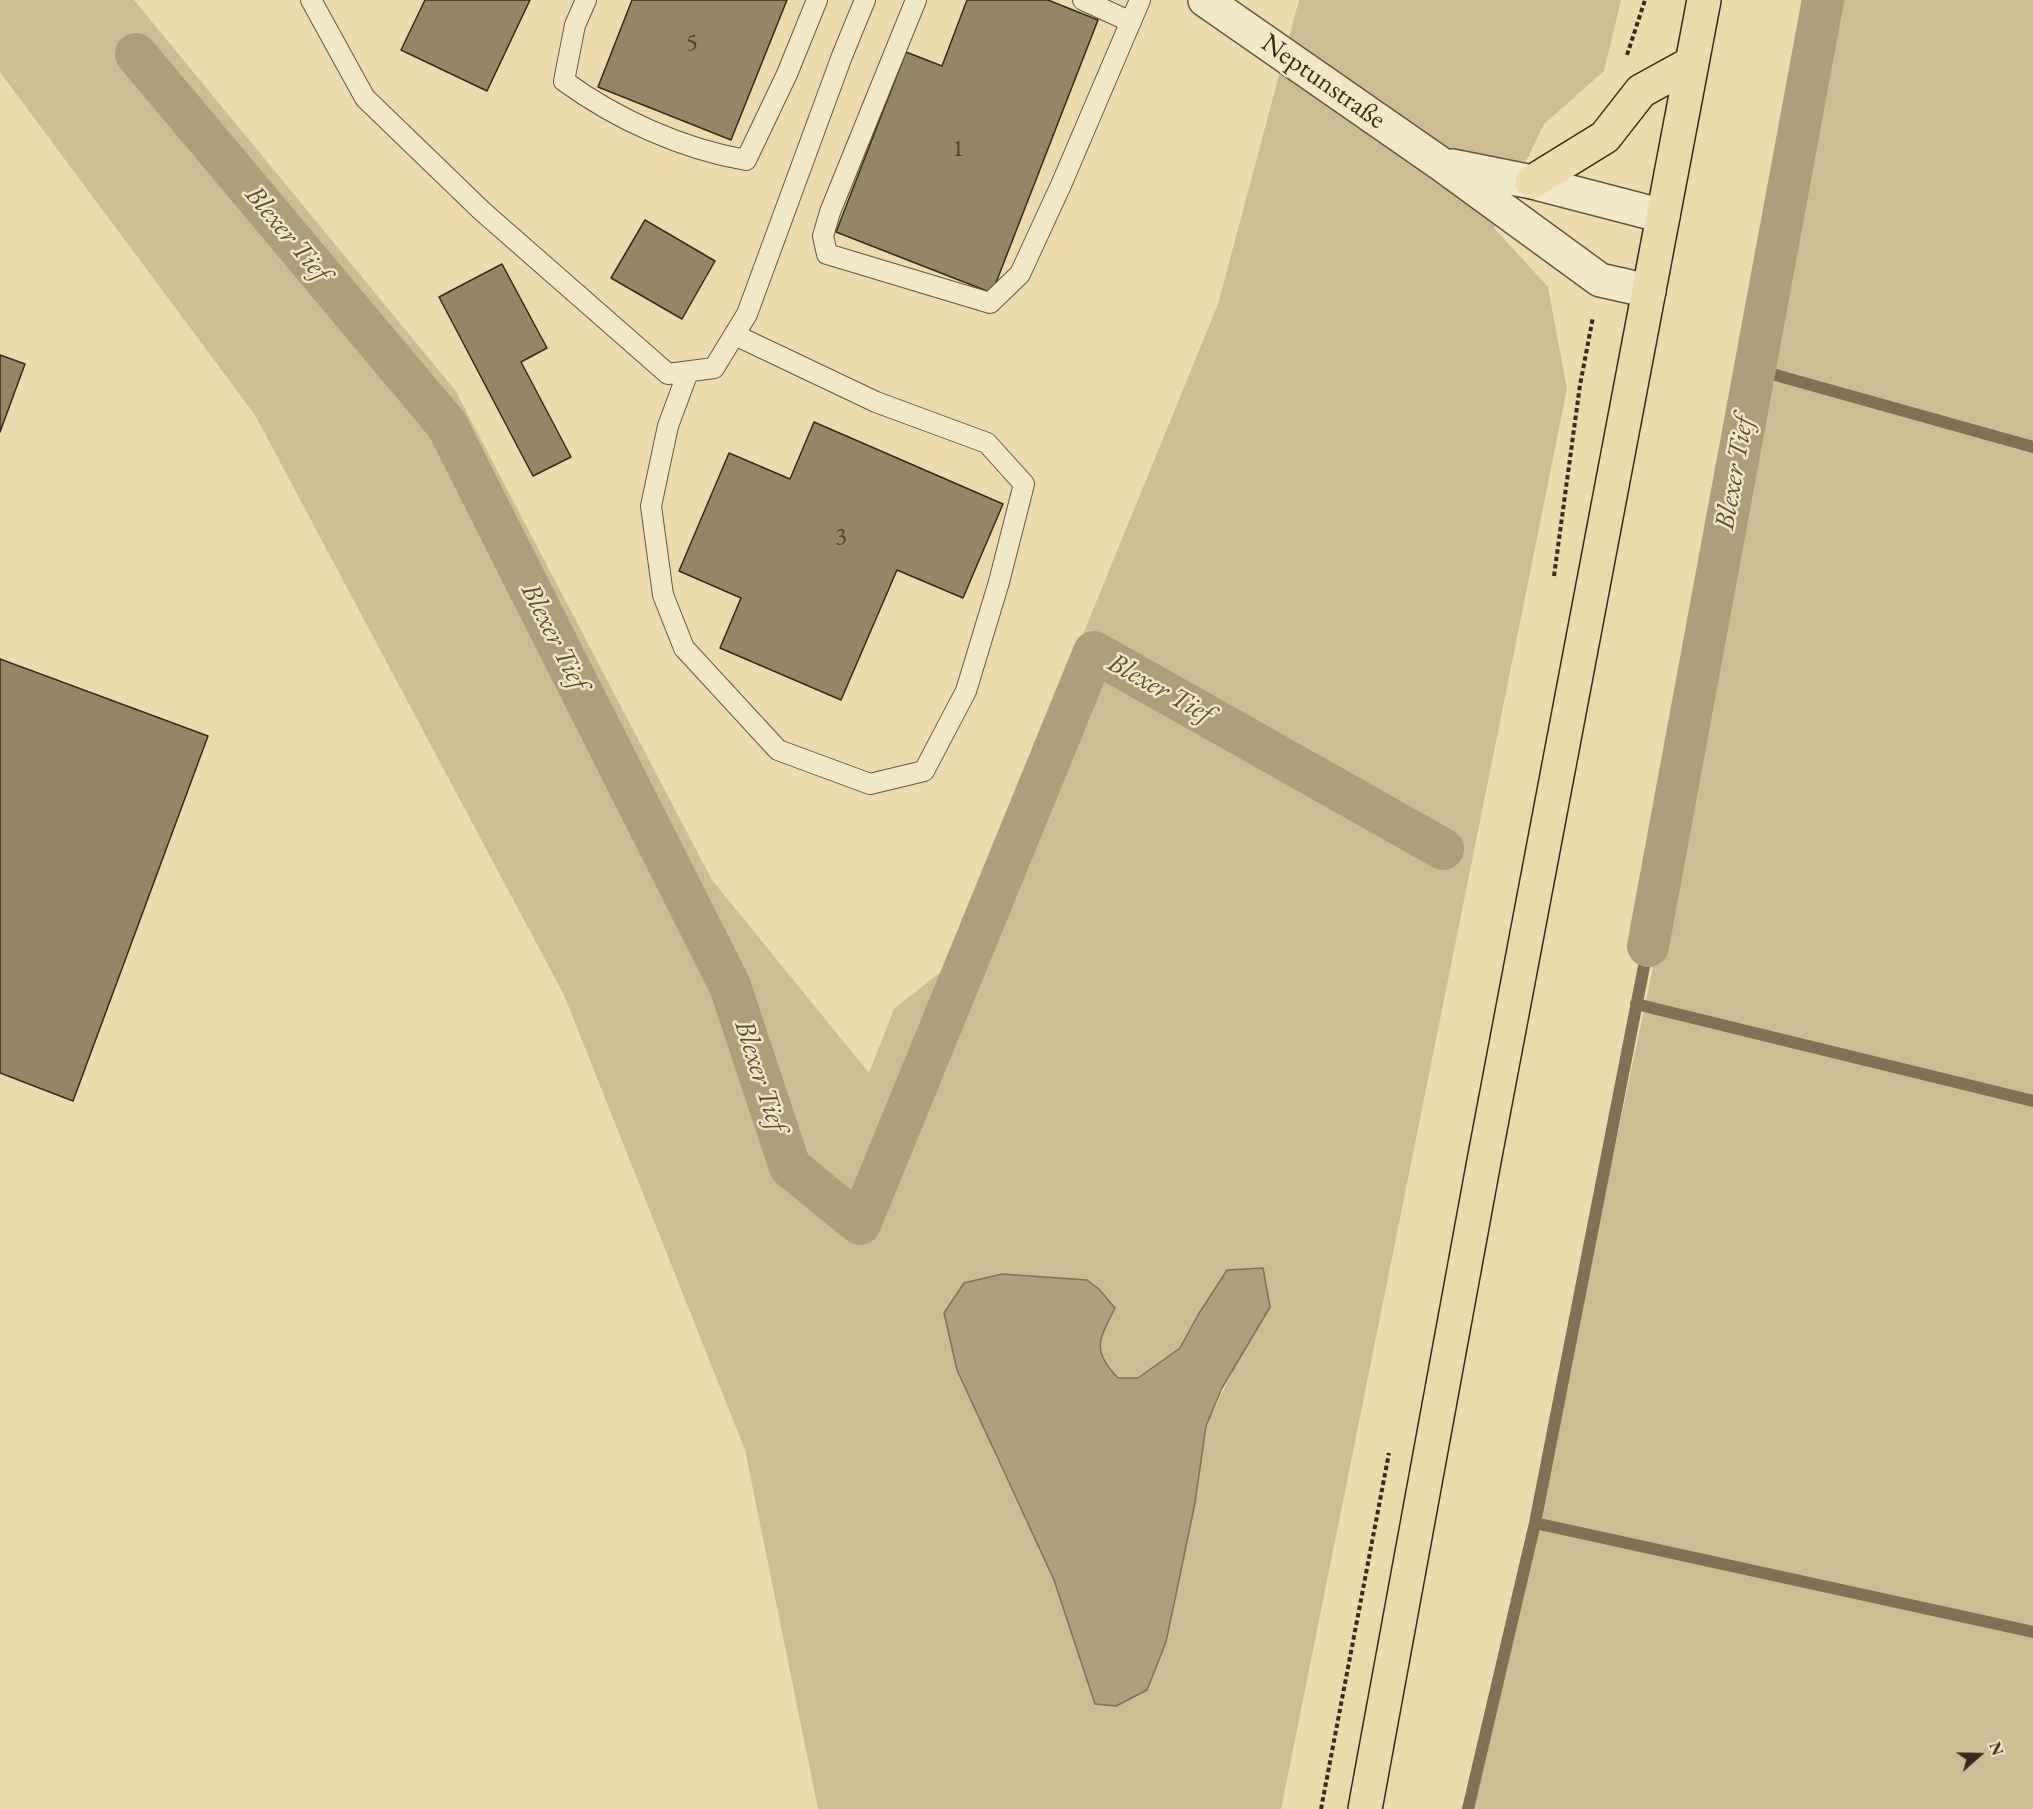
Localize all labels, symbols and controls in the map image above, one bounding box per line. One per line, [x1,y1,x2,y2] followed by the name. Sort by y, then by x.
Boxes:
[1255,27,1391,137] street label: Neptunstraße
[686,29,698,57] house number: 5
[952,135,964,163] house number: 1
[237,179,337,289] water label: Blexer Tief
[1708,413,1762,533] water label: Blexer Tief
[835,523,847,551] house number: 3
[513,578,595,696] water label: Blexer Tief
[1101,646,1219,732] water label: Blexer Tief
[726,1016,794,1136] water label: Blexer Tief
[1949,1725,2009,1785] north arrow
[1984,1739,2008,1758] text: N

